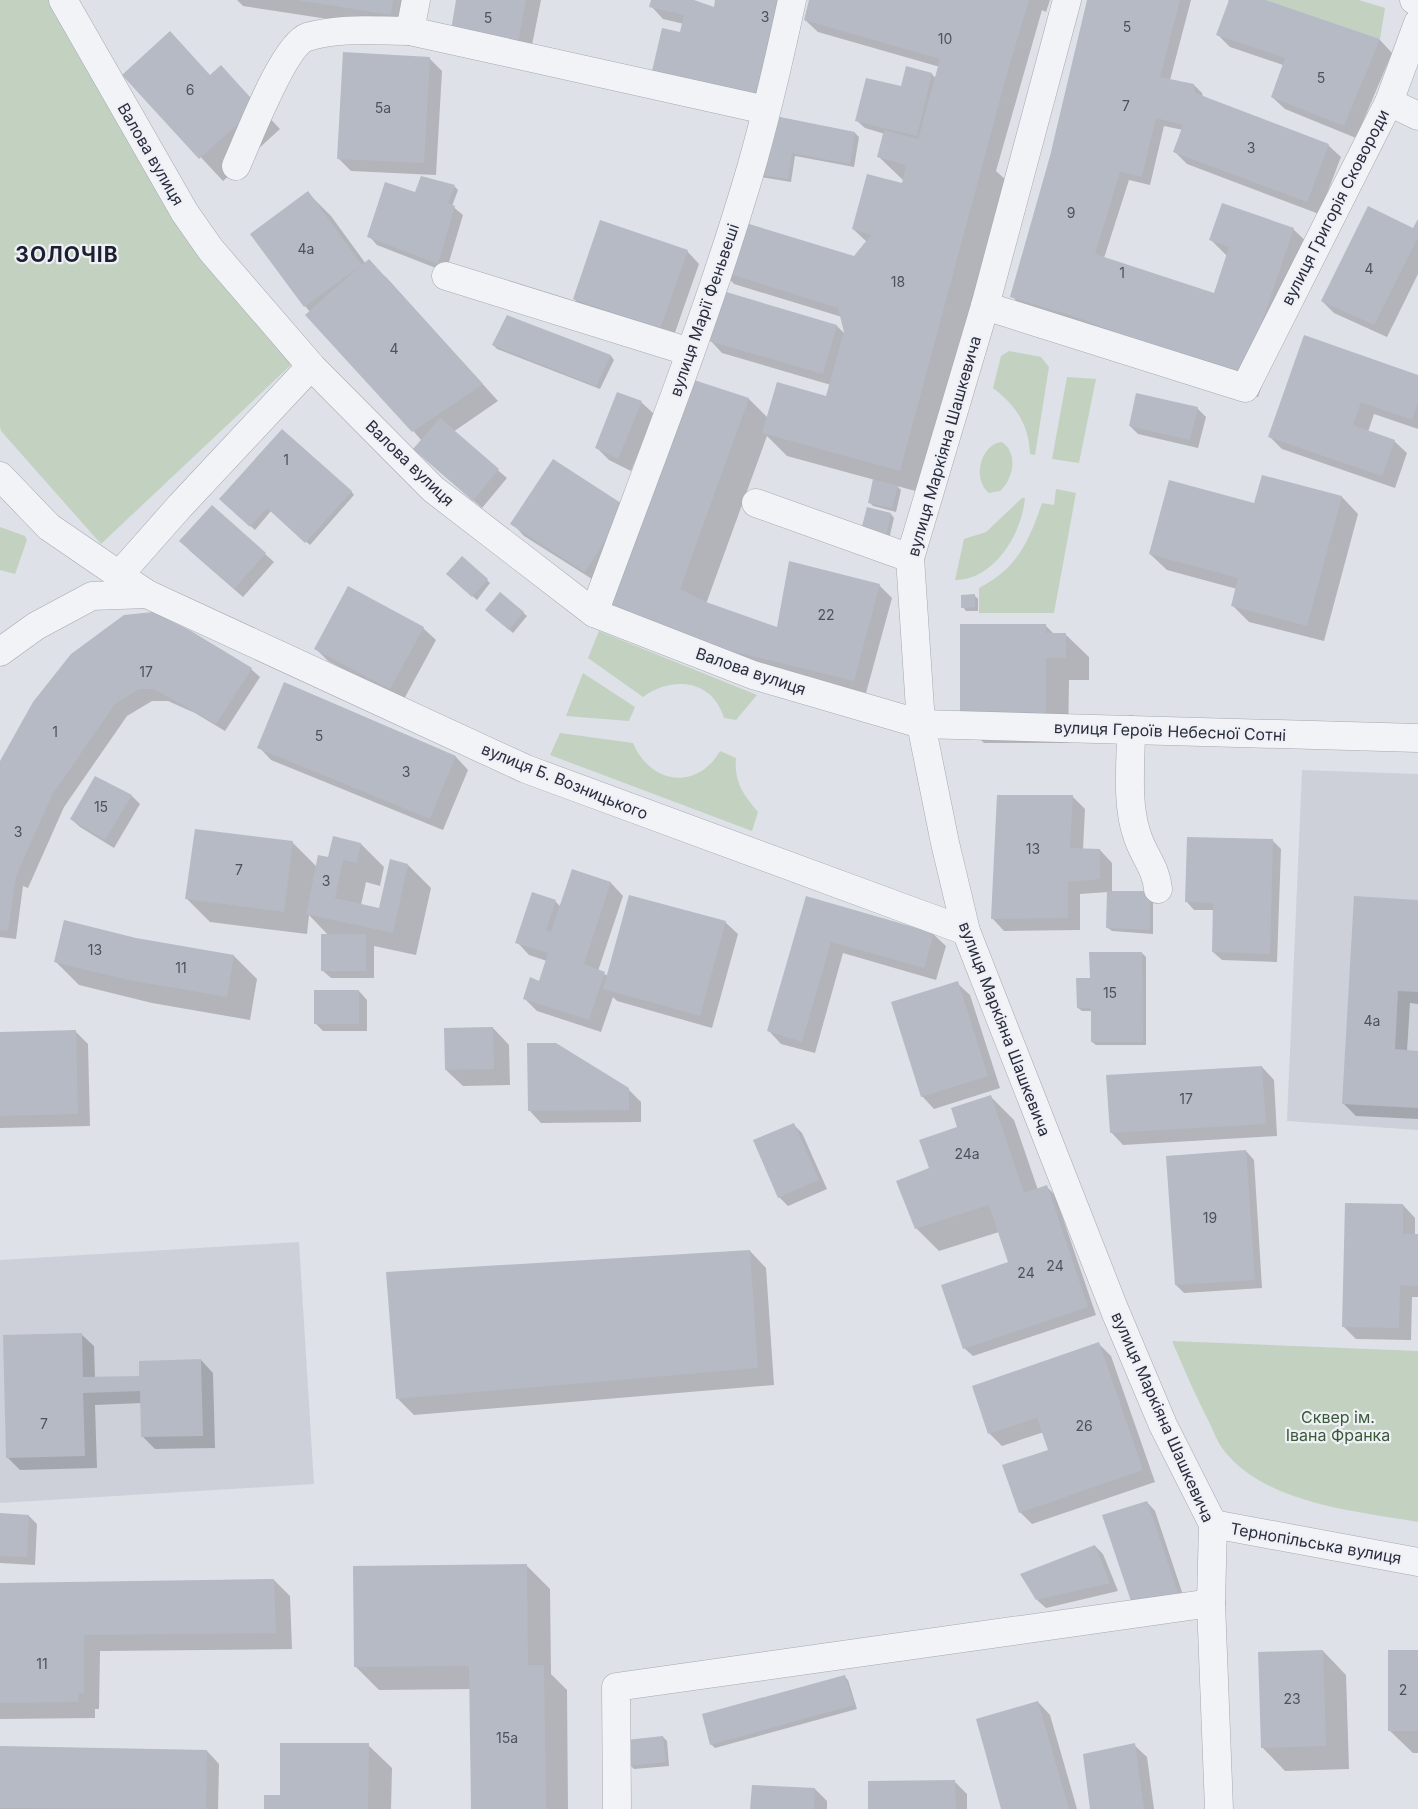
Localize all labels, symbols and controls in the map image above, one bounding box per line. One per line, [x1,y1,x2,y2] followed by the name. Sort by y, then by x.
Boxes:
[761,8,769,25] house number: 3
[484,9,492,26] house number: 5
[1123,18,1131,35] house number: 5
[938,30,952,47] house number: 10
[1317,69,1325,86] house number: 5
[186,81,194,98] house number: 6
[1122,97,1130,114] house number: 7
[114,99,188,209] street label: Валова вулиця
[375,99,391,116] house number: 5а
[1277,106,1393,308] street label: вулиця Григорія Сковороди
[1247,139,1255,156] house number: 3
[1067,204,1075,221] house number: 9
[665,221,743,399] street label: вулиця Марії Феньвеші
[298,240,314,257] house number: 4а
[15,242,119,267] district label: ЗОЛОЧІВ
[1364,260,1374,277] house number: 4
[1119,264,1125,281] house number: 1
[891,273,905,290] house number: 18
[903,334,985,558] street label: вулиця Маркіяна Шашкевича
[389,340,399,357] house number: 4
[362,416,458,510] street label: Валова вулиця
[283,451,289,468] house number: 1
[817,606,835,623] house number: 22
[693,643,809,699] street label: Валова вулиця
[139,663,153,680] house number: 17
[1053,717,1287,745] street label: вулиця Героїв Небесної Сотні
[52,723,58,740] house number: 1
[315,727,323,744] house number: 5
[479,738,651,824] street label: вулиця Б. Возницького
[402,763,410,780] house number: 3
[94,798,108,815] house number: 15
[14,823,22,840] house number: 3
[1026,840,1040,857] house number: 13
[235,861,243,878] house number: 7
[322,872,330,889] house number: 3
[955,919,1055,1139] street label: вулиця Маркіяна Шашкевича
[88,941,102,958] house number: 13
[175,959,187,976] house number: 11
[1103,984,1117,1001] house number: 15
[1364,1012,1380,1029] house number: 4а
[1179,1090,1193,1107] house number: 17
[954,1145,980,1162] house number: 24а
[1203,1209,1217,1226] house number: 19
[1046,1257,1064,1274] house number: 24
[1017,1264,1035,1281] house number: 24
[1107,1309,1219,1525] street label: вулиця Маркіяна Шашкевича
[1286,1407,1390,1445] park label: Сквер ім. Івана Франка
[40,1415,48,1432] house number: 7
[1075,1417,1093,1434] house number: 26
[1229,1518,1403,1568] street label: Тернопільська вулиця
[36,1655,48,1672] house number: 11
[1399,1681,1407,1698] house number: 2
[1283,1690,1301,1707] house number: 23
[496,1729,518,1746] house number: 15а

